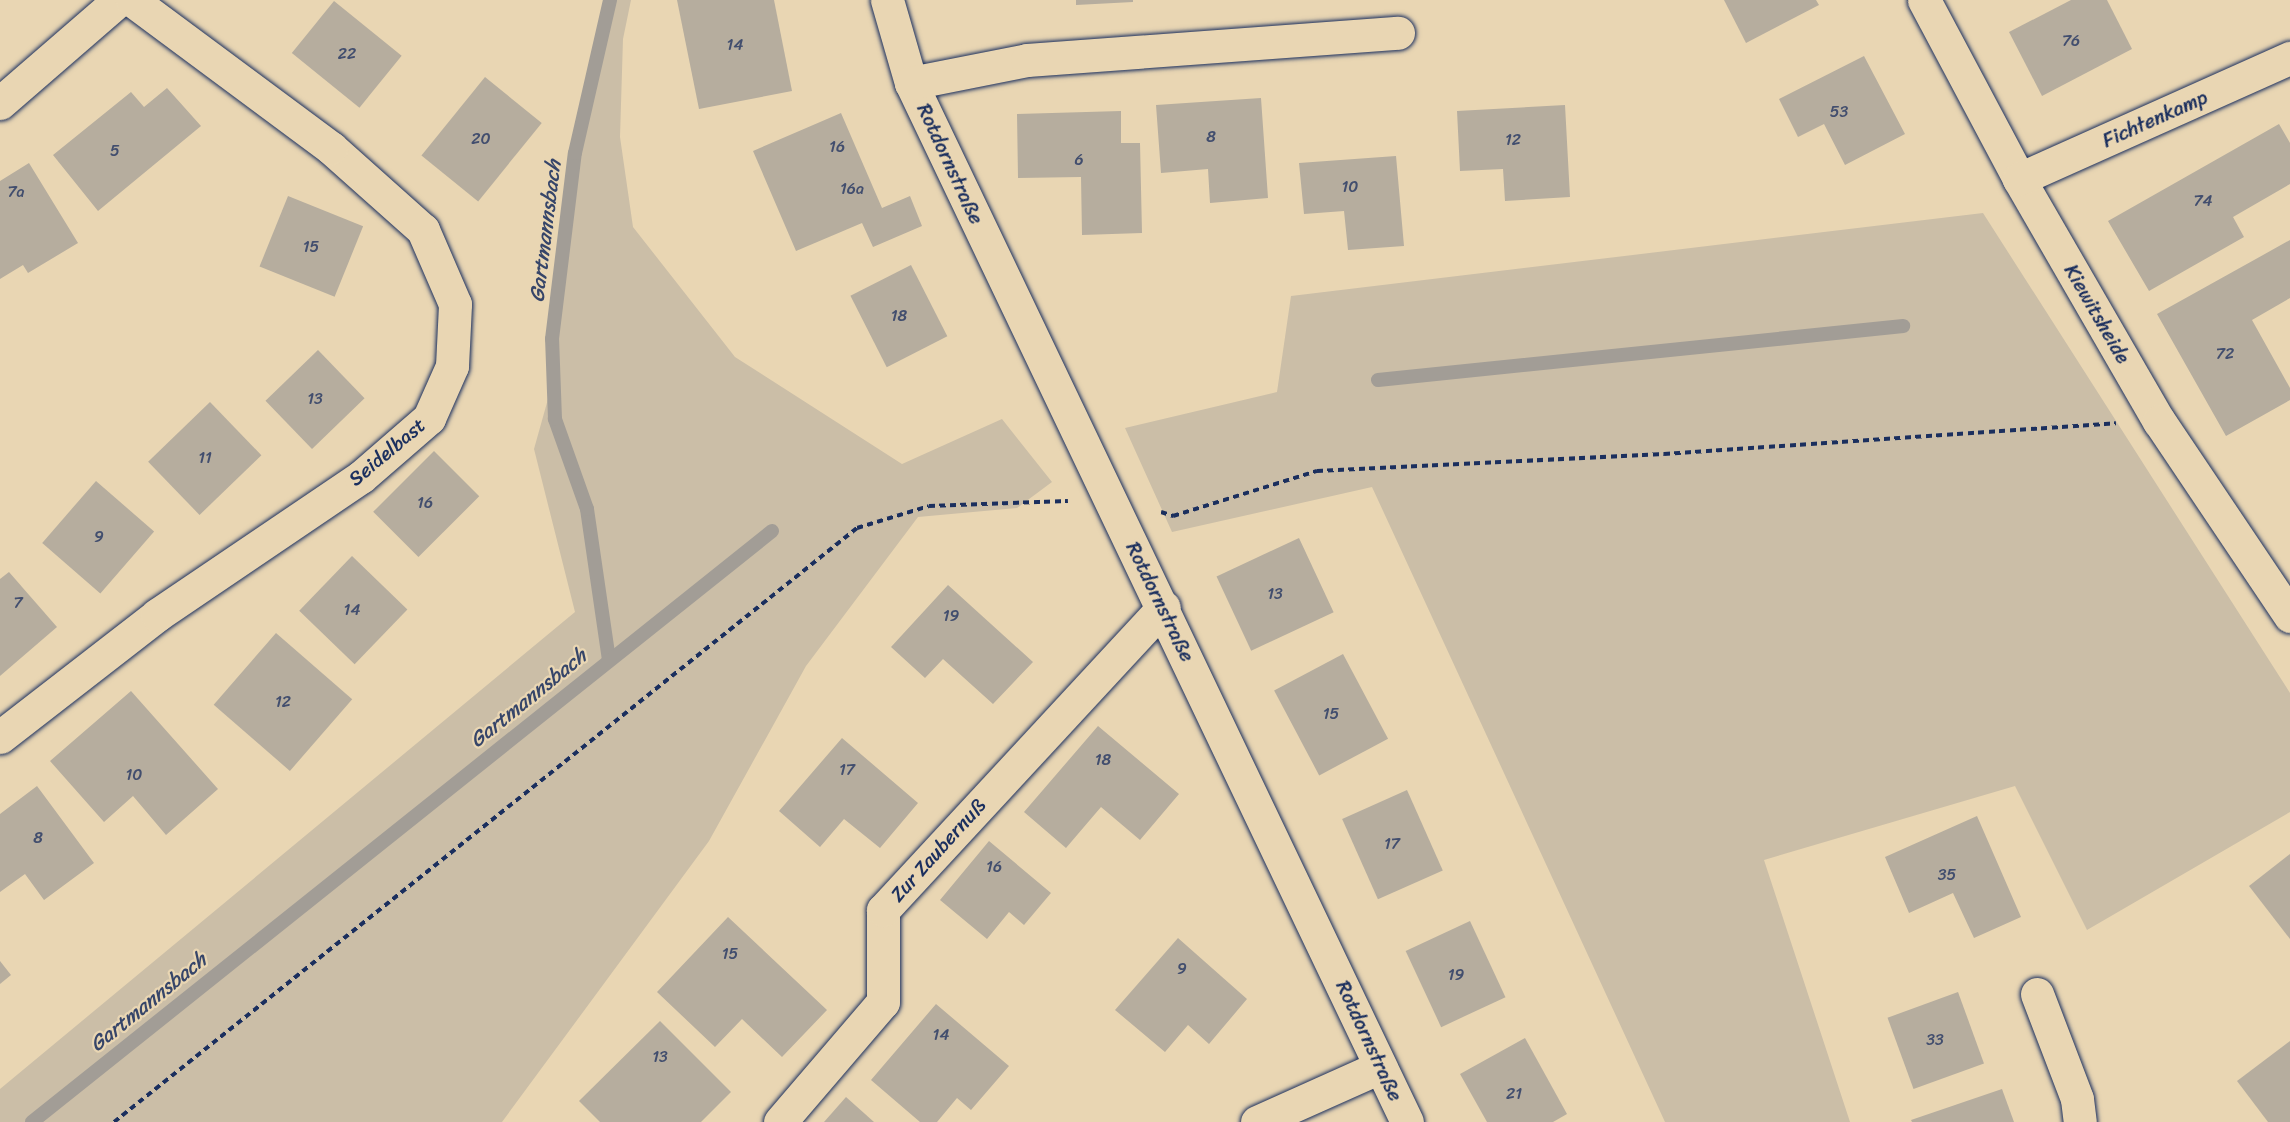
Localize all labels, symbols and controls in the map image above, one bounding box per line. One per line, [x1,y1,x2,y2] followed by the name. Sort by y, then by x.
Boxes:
[2062,31,2080,51] house number: 76
[727,35,743,55] house number: 14
[338,44,356,64] house number: 22
[2099,85,2211,153] street label: Fichtenkamp
[912,100,988,228] street label: Rotdornstraße
[1830,102,1848,122] house number: 53
[1206,127,1216,147] house number: 8
[471,129,491,149] house number: 20
[1505,130,1521,150] house number: 12
[829,137,845,157] house number: 16
[110,141,120,161] house number: 5
[1074,150,1084,170] house number: 6
[524,159,566,303] water label: Gartmannsbach
[1342,177,1358,197] house number: 10
[840,179,864,199] house number: 16a
[7,182,25,202] house number: 7a
[2193,191,2213,211] house number: 74
[303,237,319,257] house number: 15
[2059,260,2135,368] street label: Kiewitsheide
[891,306,907,326] house number: 18
[2216,344,2234,364] house number: 72
[307,389,323,409] house number: 13
[344,413,430,491] street label: Seidelbast
[198,448,212,468] house number: 11
[417,493,433,513] house number: 16
[94,527,104,547] house number: 9
[1121,538,1199,666] street label: Rotdornstraße
[1267,584,1283,604] house number: 13
[13,593,23,613] house number: 7
[344,600,360,620] house number: 14
[943,606,959,626] house number: 19
[465,643,591,753] water label: Gartmannsbach
[275,692,291,712] house number: 12
[1323,704,1339,724] house number: 15
[1095,750,1111,770] house number: 18
[839,760,855,780] house number: 17
[126,765,142,785] house number: 10
[885,793,991,907] street label: Zur Zaubernuß
[33,828,43,848] house number: 8
[1384,834,1400,854] house number: 17
[986,857,1002,877] house number: 16
[1938,865,1956,885] house number: 35
[722,944,738,964] house number: 15
[85,947,211,1057] water label: Gartmannsbach
[1177,959,1187,979] house number: 9
[1448,965,1464,985] house number: 19
[1331,977,1407,1105] street label: Rotdornstraße
[933,1025,949,1045] house number: 14
[1926,1030,1944,1050] house number: 33
[652,1047,668,1067] house number: 13
[1506,1084,1522,1104] house number: 21

